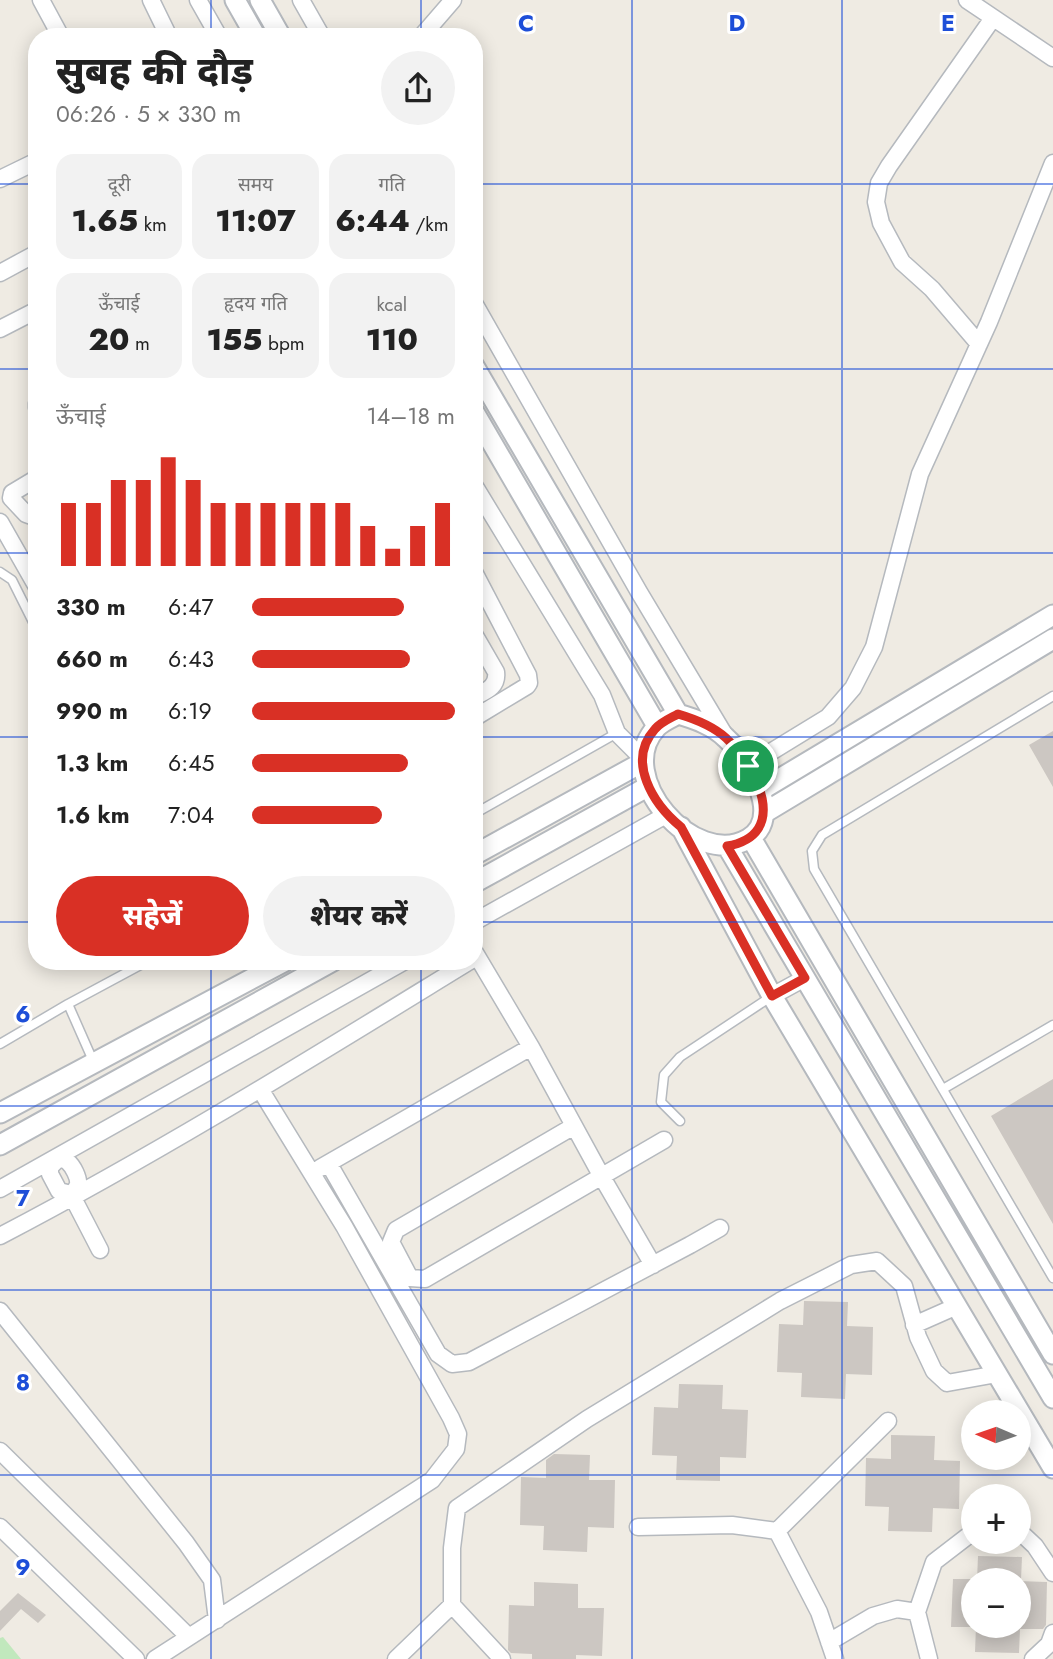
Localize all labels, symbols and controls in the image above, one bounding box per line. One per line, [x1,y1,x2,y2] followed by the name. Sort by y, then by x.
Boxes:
[518,6,534,40] text: C
[729,6,746,40] text: D
[941,6,955,40] text: E
[56,43,253,98] text: सुबह की दौड़
[381,51,455,125] button: share
[56,97,241,131] text: 06:26 · 5 × 330 m
[108,171,131,198] text: दूरी
[238,171,273,198] text: समय
[379,171,405,198] text: गति
[71,199,138,242] text: 1.65
[215,199,296,242] text: 11:07
[335,199,410,242] text: 6:44
[138,211,167,238] text: km
[410,211,449,238] text: /km
[99,290,140,317] text: ऊँचाई
[224,290,287,317] text: हृदय गति
[376,291,407,318] text: kcal
[88,318,129,361] text: 20
[206,318,262,361] text: 155
[366,318,418,361] text: 110
[129,330,150,357] text: m
[262,330,305,357] text: bpm
[56,399,106,433] text: ऊँचाई
[366,399,455,433] text: 14–18 m
[56,590,126,624] text: 330 m
[168,590,214,624] text: 6:47
[56,642,128,676] text: 660 m
[168,642,214,676] text: 6:43
[56,694,128,728] text: 990 m
[168,694,212,728] text: 6:19
[718,736,778,796] pin
[56,746,128,780] text: 1.3 km
[168,746,215,780] text: 6:45
[729,747,767,785] icon: arrive
[56,798,130,832] text: 1.6 km
[168,798,214,832] text: 7:04
[56,876,249,956] button: सहेजें
[263,876,455,956] button: शेयर करें
[15,997,31,1031] text: 6
[16,1181,30,1215] text: 7
[16,1365,30,1399] text: 8
[961,1400,1031,1470] north arrow
[961,1400,1031,1638] map controls
[961,1484,1031,1554] button: +
[15,1550,31,1584] text: 9
[961,1568,1031,1638] button: −

